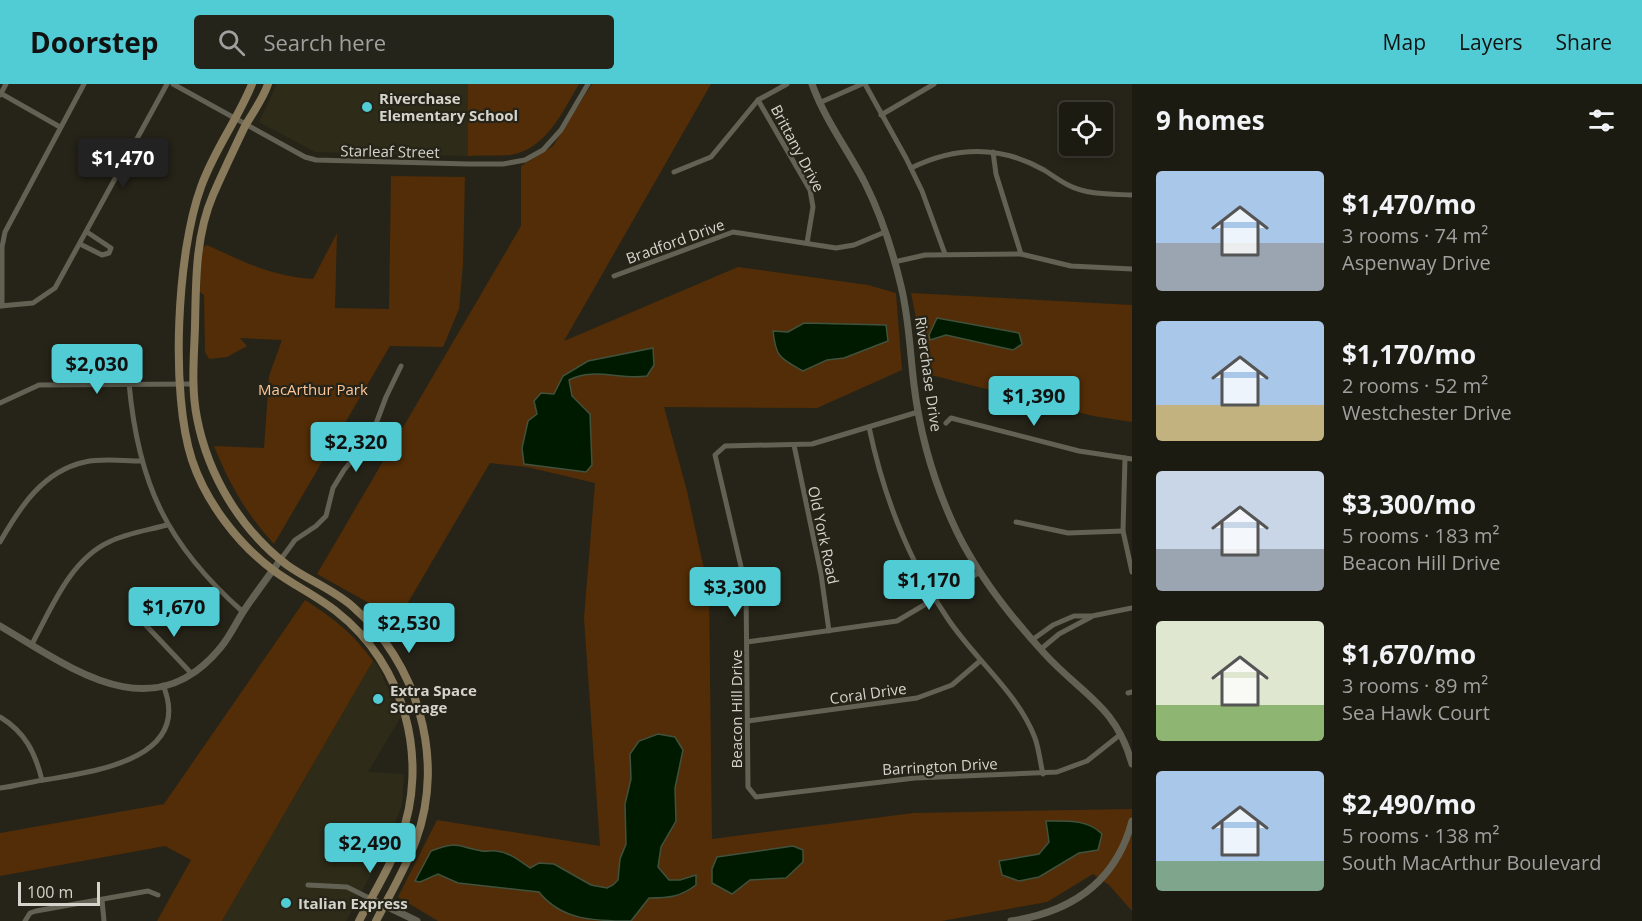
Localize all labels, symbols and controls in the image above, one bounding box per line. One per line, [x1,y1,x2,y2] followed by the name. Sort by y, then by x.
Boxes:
[194,15,614,69] search box
[30,23,158,61] text: Doorstep
[215,26,248,59] icon: search
[263,27,386,57] text: Search here
[1383,28,1426,56] text: Map
[1459,28,1523,56] text: Layers
[1556,28,1612,56] text: Share
[379,88,518,125] place label: Riverchase Elementary School
[360,100,374,114] marker: Riverchase Elementary School
[767,101,829,195] street label: Brittany Drive
[1059,102,1113,156] map controls
[1059,102,1113,156] button: locate
[1156,102,1265,138] text: 9 homes
[1585,104,1618,137] icon: filters
[74,138,172,189] pin: $1,470
[340,140,440,162] street label: Starleaf Street
[92,144,154,171] text: $1,470
[1342,186,1476,222] text: $1,470/mo
[1204,195,1276,267] icon: home
[623,214,727,268] street label: Bradford Drive
[1342,222,1488,249] text: 3 rooms · 74 m²
[1342,249,1491,276] text: Aspenway Drive
[911,315,947,433] street label: Riverchase Drive
[1342,336,1476,372] text: $1,170/mo
[48,344,146,395] pin: $2,030
[1204,345,1276,417] icon: home
[66,350,128,377] text: $2,030
[1342,372,1488,399] text: 2 rooms · 52 m²
[985,376,1083,427] pin: $1,390
[258,379,368,399] park label: MacArthur Park
[1003,382,1065,409] text: $1,390
[1342,399,1512,426] text: Westchester Drive
[307,422,405,473] pin: $2,320
[325,428,387,455] text: $2,320
[804,484,844,586] street label: Old York Road
[1342,486,1476,522] text: $3,300/mo
[1204,495,1276,567] icon: home
[1342,522,1500,549] text: 5 rooms · 183 m²
[1342,549,1500,576] text: Beacon Hill Drive
[880,560,978,611] pin: $1,170
[898,566,960,593] text: $1,170
[686,567,784,618] pin: $3,300
[704,573,766,600] text: $3,300
[125,587,223,638] pin: $1,670
[143,593,205,620] text: $1,670
[360,603,458,654] pin: $2,530
[378,609,440,636] text: $2,530
[1342,636,1476,672] text: $1,670/mo
[1204,645,1276,717] icon: home
[726,650,746,768] street label: Beacon Hill Drive
[1342,672,1488,699] text: 3 rooms · 89 m²
[828,678,908,708] street label: Coral Drive
[390,680,477,717] place label: Extra Space Storage
[371,692,385,706] marker: Extra Space Storage
[1342,699,1490,726] text: Sea Hawk Court
[882,753,998,779] street label: Barrington Drive
[1342,786,1476,822] text: $2,490/mo
[1204,795,1276,867] icon: home
[1342,822,1500,849] text: 5 rooms · 138 m²
[321,823,419,874] pin: $2,490
[339,829,401,856] text: $2,490
[1342,849,1601,876] text: South MacArthur Boulevard
[18,879,100,906] scale bar
[27,881,73,903] text: 100 m
[298,893,408,913] place label: Italian Express
[279,896,293,910] marker: Italian Express

